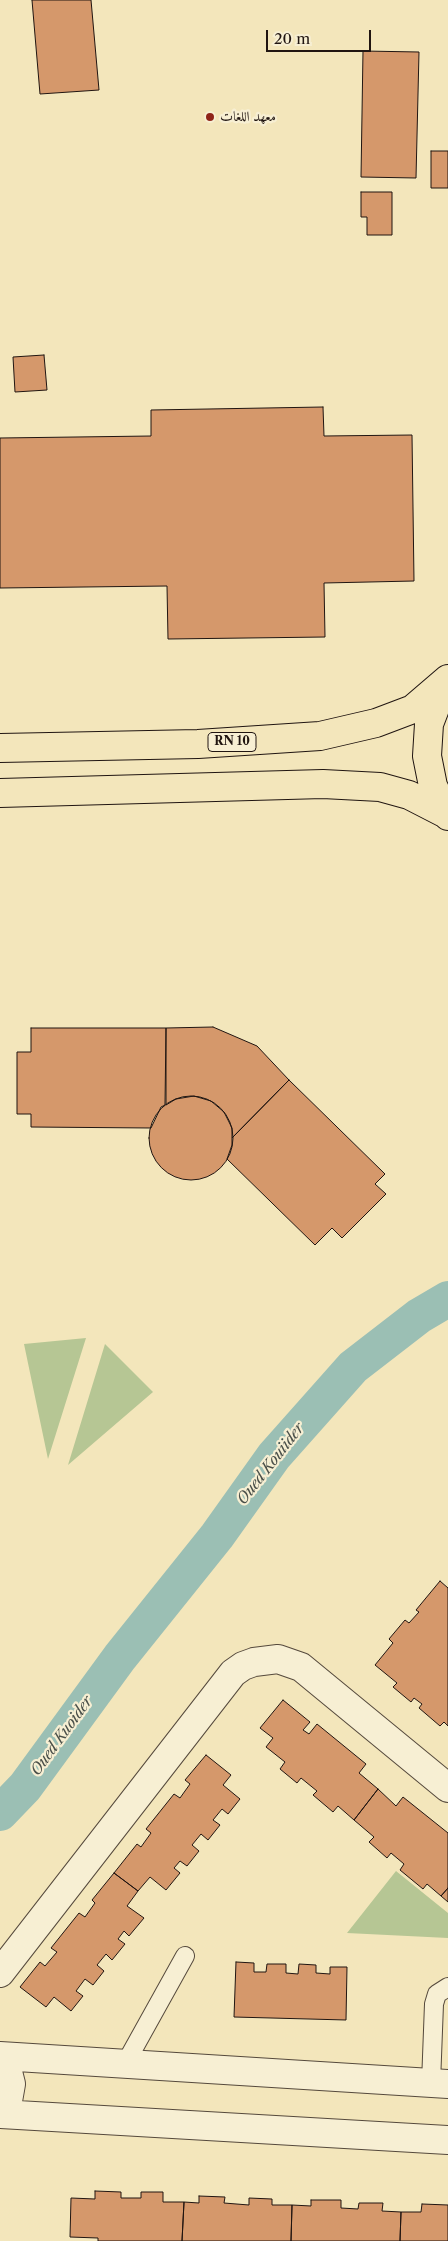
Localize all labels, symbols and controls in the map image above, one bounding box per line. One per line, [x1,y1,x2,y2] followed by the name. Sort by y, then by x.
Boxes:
[268,20,373,52] scale bar
[274,29,310,48] text: 20 m
[220,109,276,125] place label: معهد اللغات
[204,111,216,123] marker: معهد اللغات
[208,732,256,752] road number: RN 10
[234,1420,308,1508] water label: Oued Kouiider
[27,1693,97,1779] water label: Oued Kuoider

